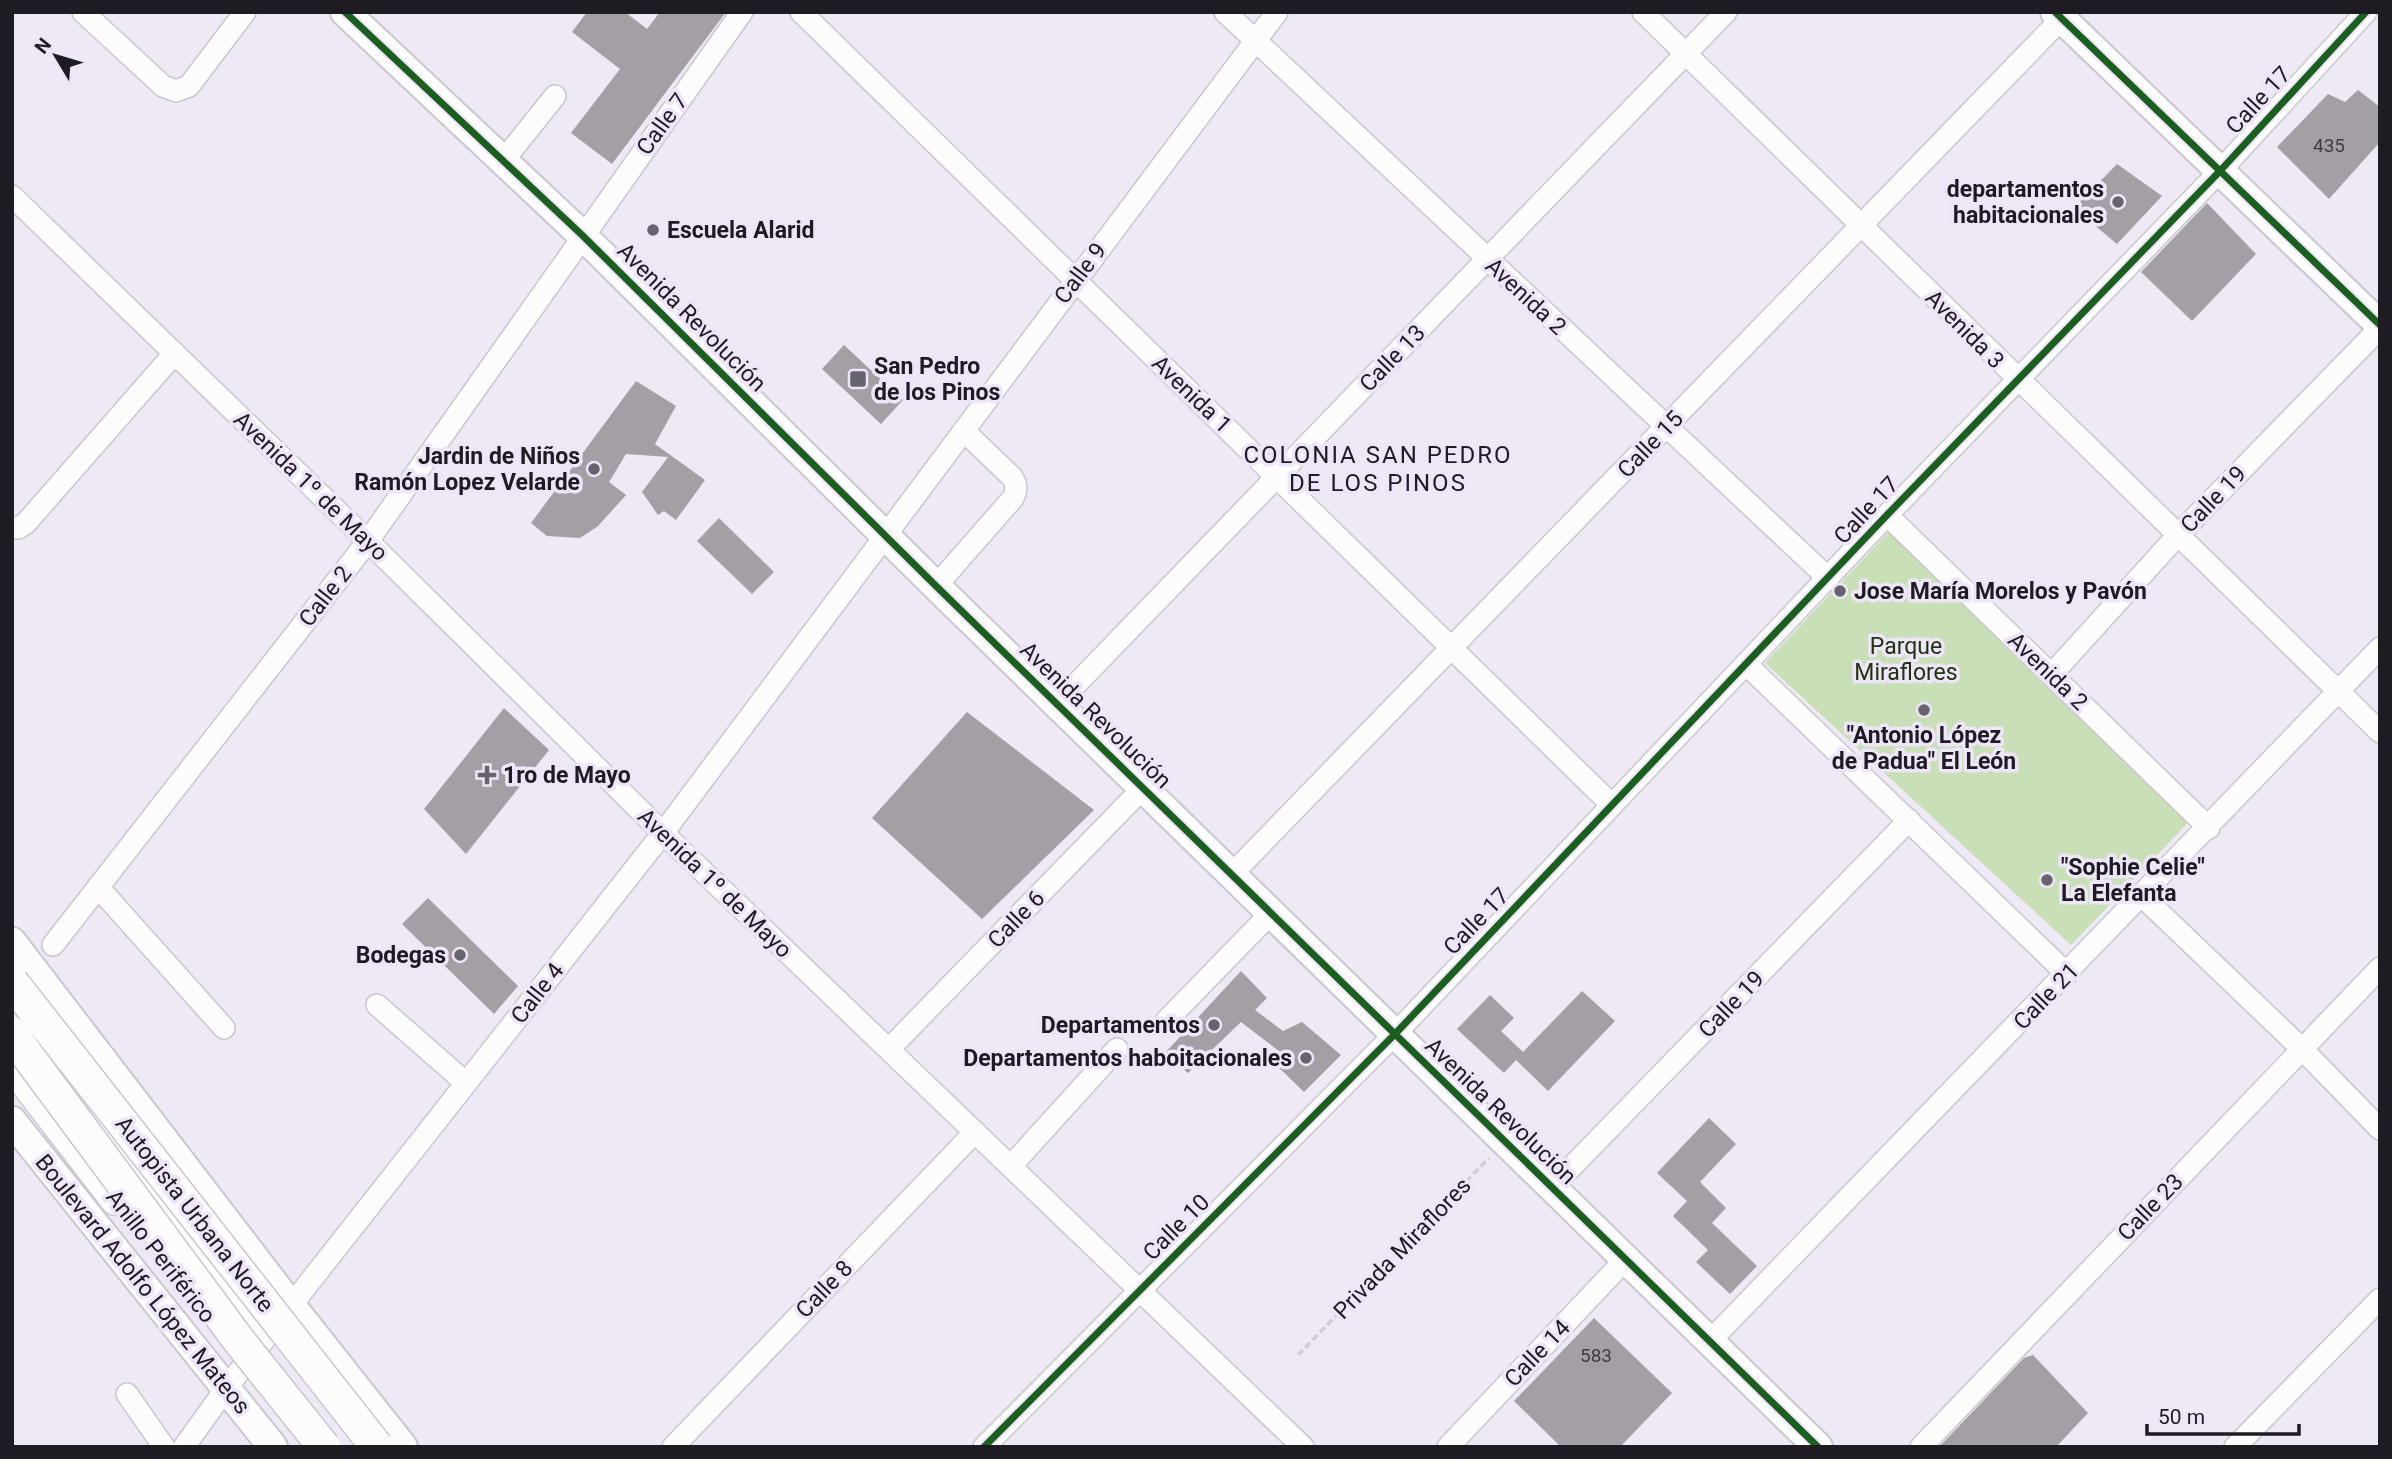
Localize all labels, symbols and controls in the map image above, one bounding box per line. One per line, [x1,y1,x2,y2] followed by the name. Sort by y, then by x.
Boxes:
[21,21,91,91] north arrow
[30,33,56,58] text: N
[2220,61,2296,140] street label: Calle 17
[631,88,694,160] street label: Calle 7
[2313,134,2345,157] house number: 435
[1947,176,2104,229] place label: departamentos habitacionales
[2110,194,2126,210] marker: departamentos habitacionales
[667,217,814,244] place label: Escuela Alarid
[645,222,661,238] marker: Escuela Alarid
[612,237,772,397] street label: Avenida Revolución
[1049,237,1112,309] street label: Calle 9
[1480,252,1572,340] street label: Avenida 2
[1920,284,2010,374] street label: Avenida 3
[1354,319,1431,397] street label: Calle 13
[1146,350,1237,439] street label: Avenida 1
[874,353,1000,406] place label: San Pedro de los Pinos
[848,369,868,389] marker: San Pedro de los Pinos
[1612,405,1689,483] street label: Calle 15
[228,406,393,567] street label: Avenida 1º de Mayo
[1243,441,1513,497] district label: COLONIA SAN PEDRO DE LOS PINOS
[354,443,580,496] place label: Jardin de Niños Ramón Lopez Velarde
[2175,460,2252,538] street label: Calle 19
[586,461,602,477] marker: Jardin de Niños Ramón Lopez Velarde
[1828,471,1904,550] street label: Calle 17
[293,561,357,632] street label: Calle 2
[1854,578,2147,605] place label: Jose María Morelos y Pavón
[1832,583,1848,599] marker: Jose María Morelos y Pavón
[2002,627,2093,716] street label: Avenida 2
[1854,633,1958,686] park label: Parque Miraflores
[1015,636,1177,794] street label: Avenida Revolución
[1916,702,1932,718] marker: "Antonio López de Padua" El León
[1832,722,2016,775] place label: "Antonio López de Padua" El León
[503,762,631,789] place label: 1ro de Mayo
[477,765,497,785] marker: 1ro de Mayo
[632,803,797,964] street label: Avenida 1º de Mayo
[2061,854,2205,907] place label: "Sophie Celie" La Elefanta
[2039,872,2055,888] marker: "Sophie Celie" La Elefanta
[1438,882,1515,960] street label: Calle 17
[983,885,1050,954] street label: Calle 6
[356,942,446,969] place label: Bodegas
[452,947,468,963] marker: Bodegas
[2008,957,2085,1035] street label: Calle 21
[505,958,569,1029] street label: Calle 4
[1693,965,1770,1043] street label: Calle 19
[1041,1012,1200,1039] place label: Departamentos
[1206,1017,1222,1033] marker: Departamentos
[1420,1032,1582,1190] street label: Avenida Revolución
[963,1045,1292,1072] place label: Departamentos haboitacionales
[1298,1050,1314,1066] marker: Departamentos haboitacionales
[110,1111,279,1317] street label: Autopista Urbana Norte
[30,1149,256,1420] street label: Boulevard Adolfo López Mateos
[2112,1168,2189,1246] street label: Calle 23
[1328,1172,1477,1325] street label: Privada Miraflores
[100,1184,221,1328] street label: Anillo Periférico
[1138,1189,1215,1266] street label: Calle 10
[791,1255,858,1324] street label: Calle 8
[1499,1314,1576,1392] street label: Calle 14
[1580,1344,1612,1367] house number: 583
[2147,1392,2299,1436] scale bar
[2158,1405,2205,1429] text: 50 m

